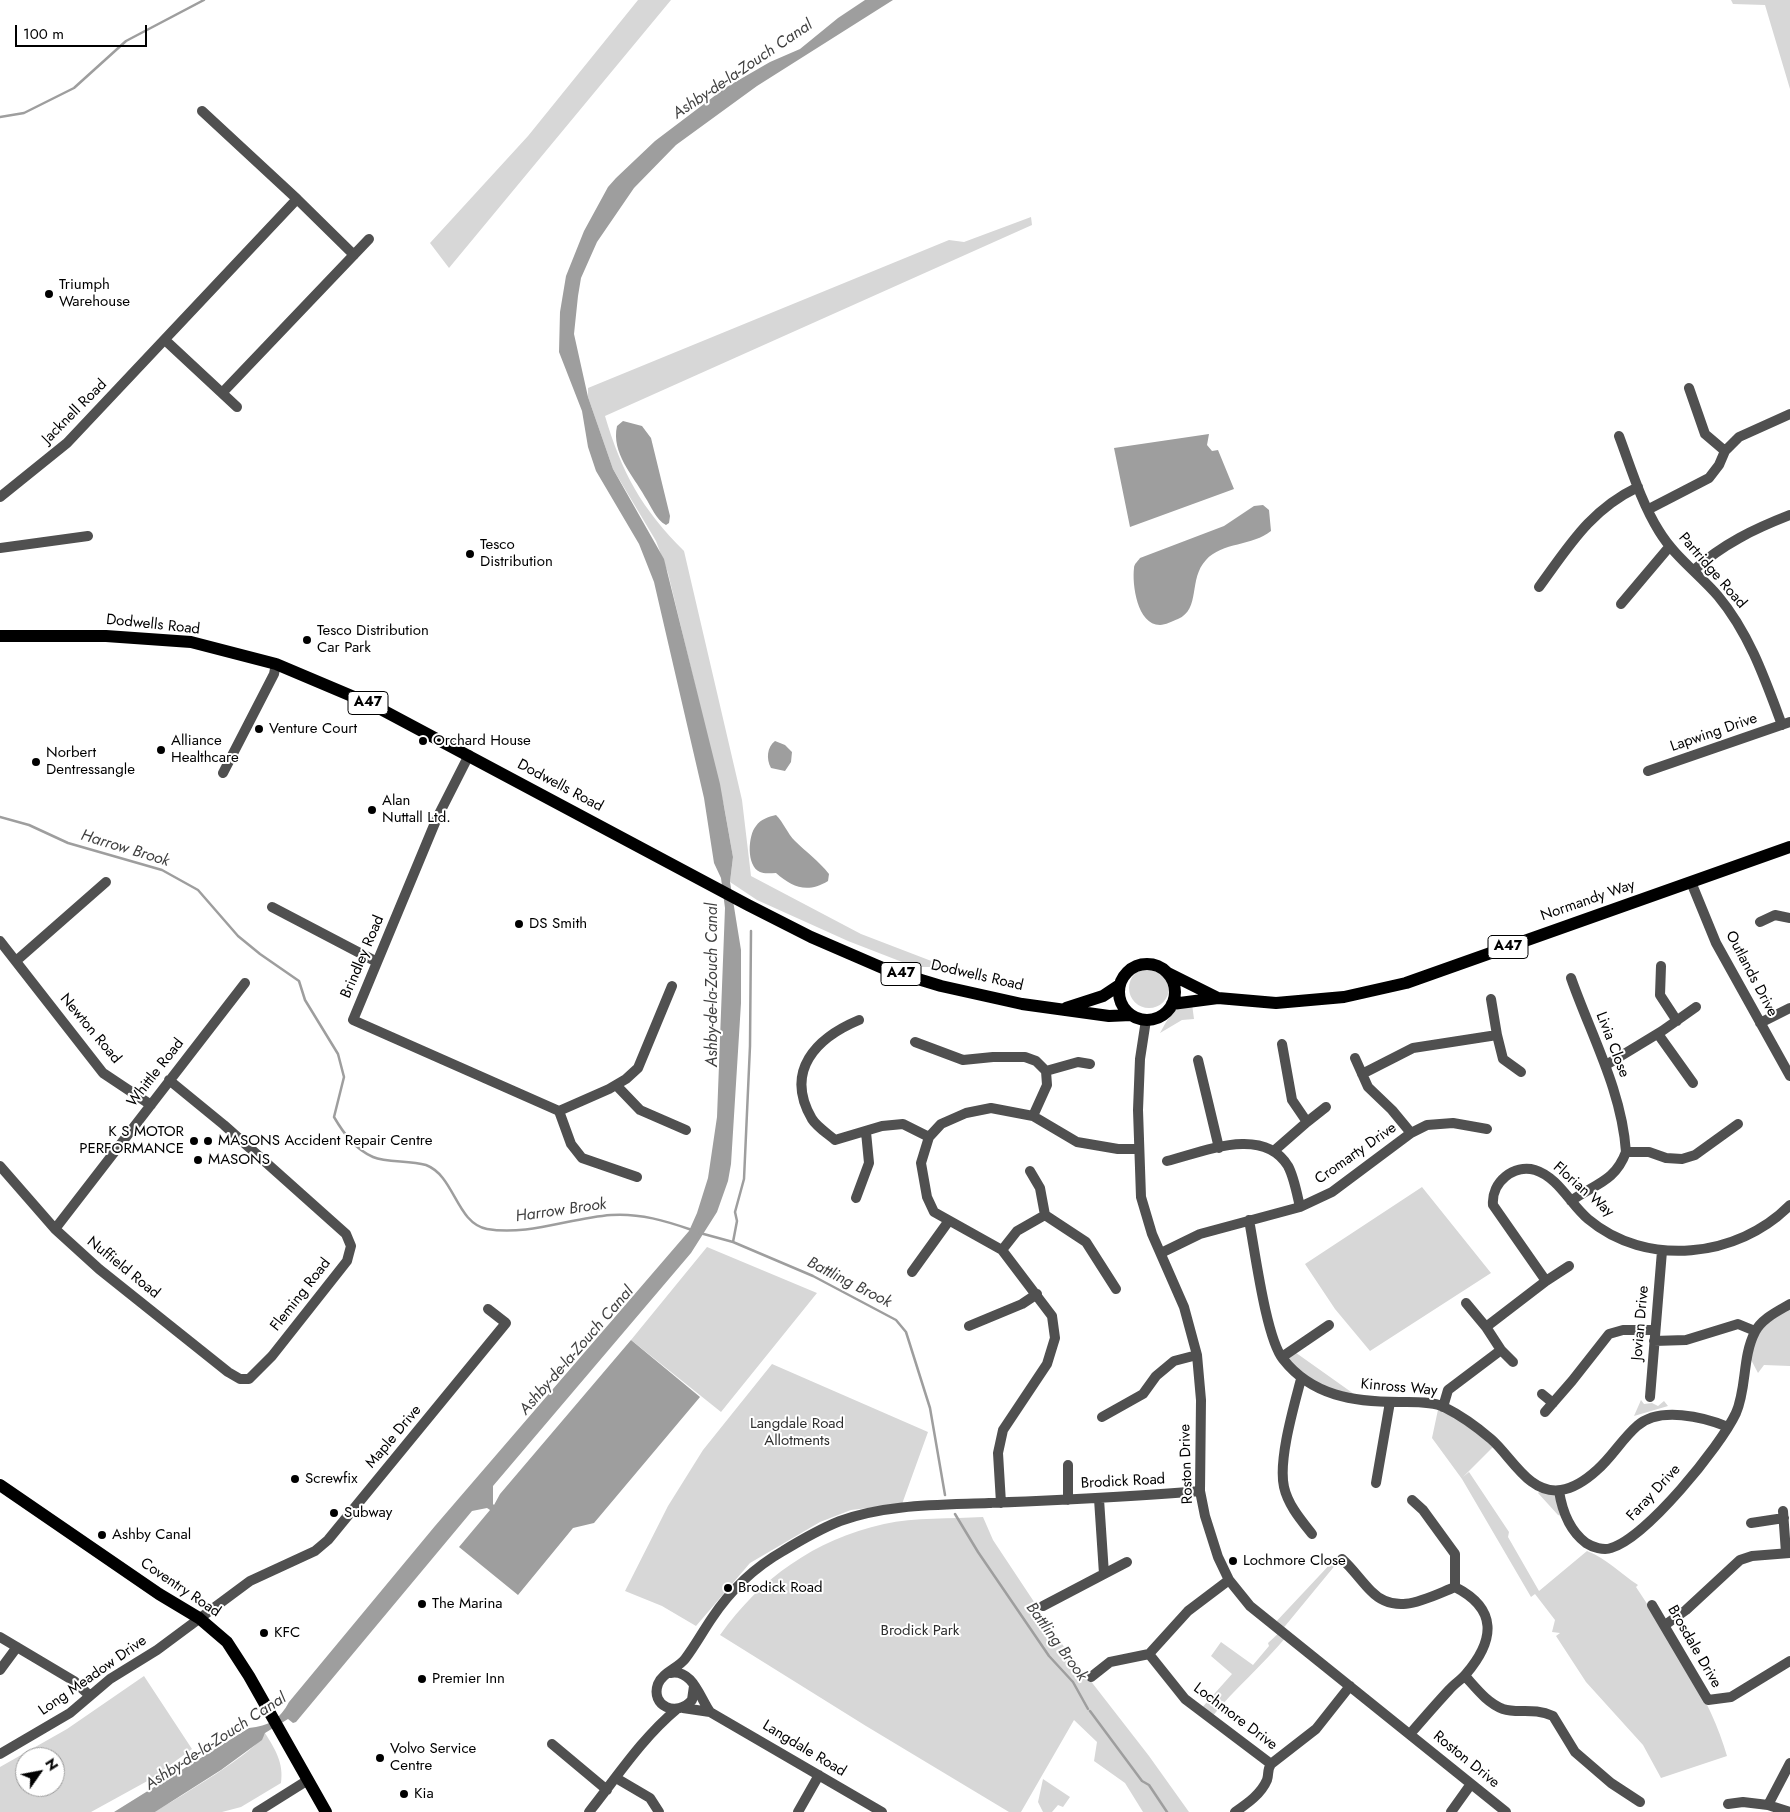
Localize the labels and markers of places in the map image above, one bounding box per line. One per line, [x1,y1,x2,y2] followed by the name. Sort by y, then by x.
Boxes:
[59,276,130,311] place label: Triumph Warehouse
[43,288,55,300] marker: Triumph Warehouse
[480,536,553,571] place label: Tesco Distribution
[464,548,476,560] marker: Tesco Distribution
[317,622,429,657] place label: Tesco Distribution Car Park
[301,634,313,646] marker: Tesco Distribution Car Park
[269,720,357,738] place label: Venture Court
[253,723,265,735] marker: Venture Court
[171,732,239,767] place label: Alliance Healthcare
[433,732,531,750] place label: Orchard House
[417,735,429,747] marker: Orchard House
[46,744,135,779] place label: Norbert Dentressangle
[155,744,167,756] marker: Alliance Healthcare
[30,756,42,768] marker: Norbert Dentressangle
[382,792,451,827] place label: Alan Nuttall Ltd.
[366,804,378,816] marker: Alan Nuttall Ltd.
[529,915,587,933] place label: DS Smith
[513,918,525,930] marker: DS Smith
[79,1123,184,1158] place label: K S MOTOR PERFORMANCE
[218,1132,432,1150] place label: MASONS Accident Repair Centre
[188,1135,200,1147] marker: K S MOTOR PERFORMANCE
[202,1135,214,1147] marker: MASONS Accident Repair Centre
[208,1151,270,1169] place label: MASONS
[192,1154,204,1166] marker: MASONS
[305,1470,357,1488] place label: Screwfix
[289,1473,301,1485] marker: Screwfix
[344,1504,392,1522] place label: Subway
[328,1507,340,1519] marker: Subway
[112,1526,191,1544] place label: Ashby Canal
[96,1529,108,1541] marker: Ashby Canal
[1243,1552,1346,1570] place label: Lochmore Close
[1227,1555,1239,1567] marker: Lochmore Close
[738,1579,823,1597] place label: Brodick Road
[722,1582,734,1594] marker: Brodick Road
[432,1595,503,1613] place label: The Marina
[416,1598,428,1610] marker: The Marina
[274,1624,300,1642] place label: KFC
[258,1627,270,1639] marker: KFC
[432,1670,505,1688] place label: Premier Inn
[416,1673,428,1685] marker: Premier Inn
[390,1740,476,1775] place label: Volvo Service Centre
[374,1752,386,1764] marker: Volvo Service Centre
[414,1785,434,1803] place label: Kia
[398,1788,410,1800] marker: Kia

